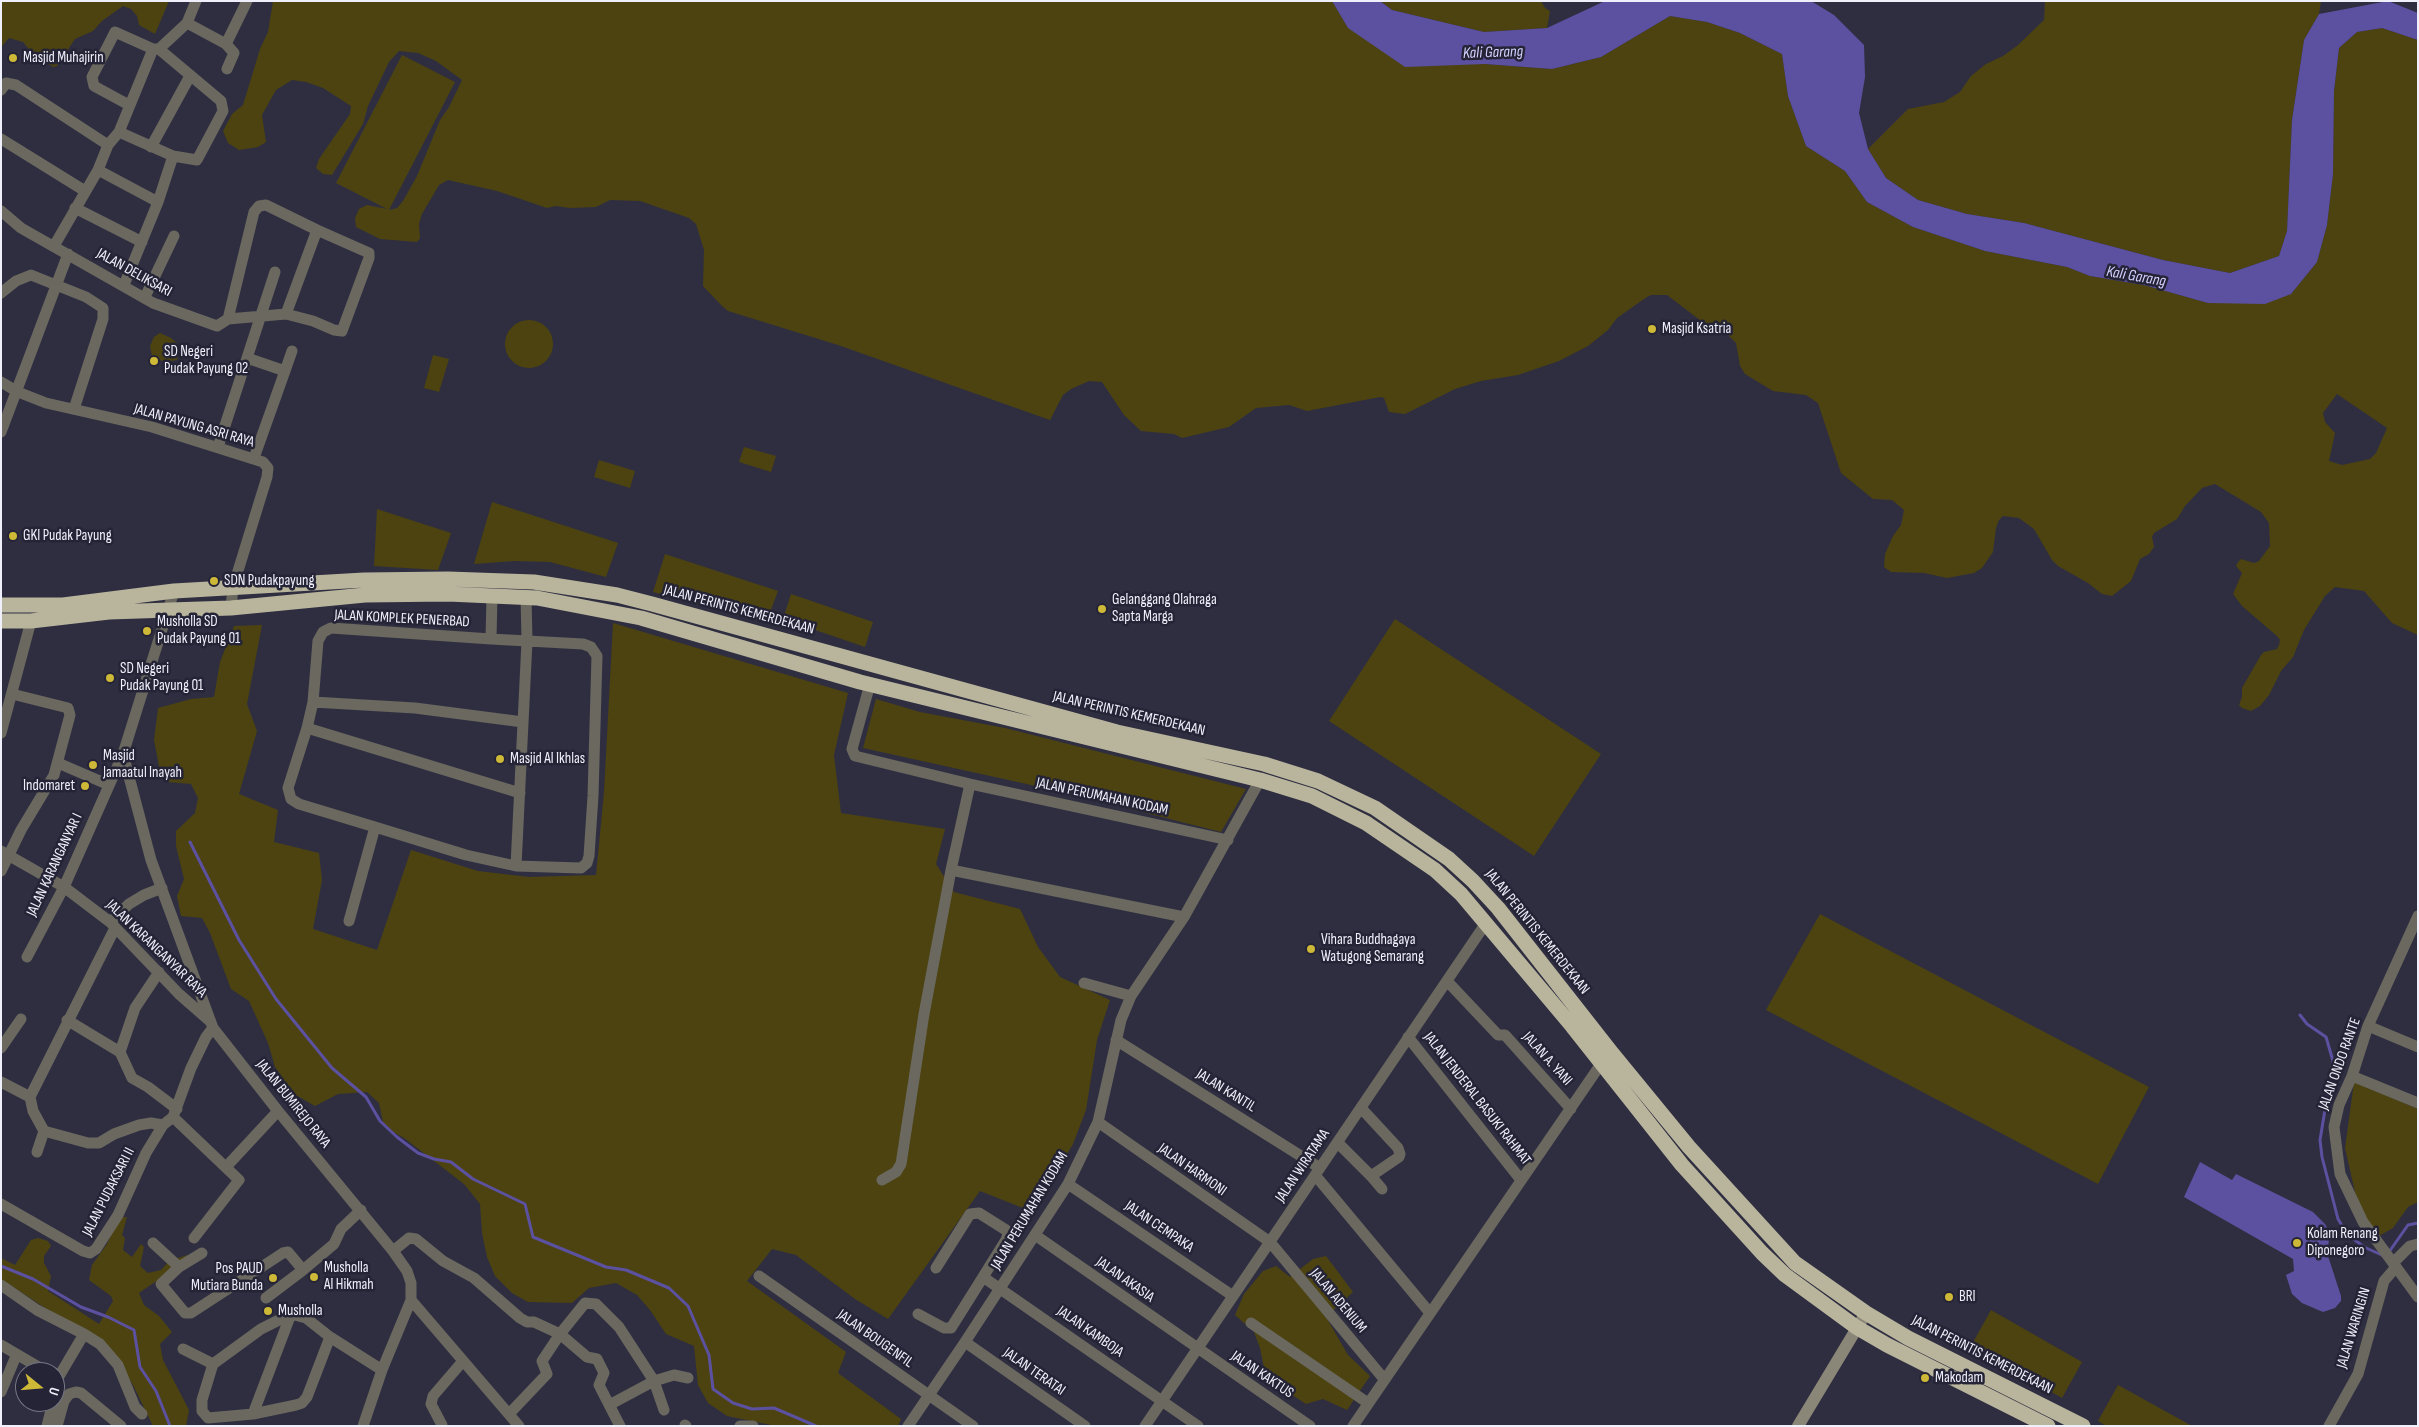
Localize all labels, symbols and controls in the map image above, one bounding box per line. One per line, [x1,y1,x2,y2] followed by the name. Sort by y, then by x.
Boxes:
[1463,42,1523,64] water label: Kali Garang
[23,49,104,67] place label: Masjid Muhajirin
[7,52,19,64] marker: Masjid Muhajirin
[93,245,175,301] street label: JALAN DELIKSARI
[2105,262,2167,292] water label: Kali Garang
[1662,320,1731,338] place label: Masjid Ksatria
[1646,323,1658,335] marker: Masjid Ksatria
[164,343,248,378] place label: SD Negeri Pudak Payung 02
[148,355,160,367] marker: SD Negeri Pudak Payung 02
[132,400,256,452] street label: JALAN PAYUNG ASRI RAYA
[23,527,112,545] place label: GKI Pudak Payung
[7,530,19,542] marker: GKI Pudak Payung
[224,572,315,590] place label: SDN Pudakpayung
[208,575,220,587] marker: SDN Pudakpayung
[661,581,817,639] street label: JALAN PERINTIS KEMERDEKAAN
[1112,591,1217,626] place label: Gelanggang Olahraga Sapta Marga
[1096,603,1108,615] marker: Gelanggang Olahraga Sapta Marga
[334,606,470,632] street label: JALAN KOMPLEK PENERBAD
[157,613,240,648] place label: Musholla SD Pudak Payung 01
[141,625,153,637] marker: Musholla SD Pudak Payung 01
[120,660,203,695] place label: SD Negeri Pudak Payung 01
[104,672,116,684] marker: SD Negeri Pudak Payung 01
[1051,688,1207,740] street label: JALAN PERINTIS KEMERDEKAAN
[103,747,182,782] place label: Masjid Jamaatul Inayah
[510,750,585,768] place label: Masjid Al Ikhlas
[494,753,506,765] marker: Masjid Al Ikhlas
[87,759,99,771] marker: Masjid Jamaatul Inayah
[1034,774,1170,820] street label: JALAN PERUMAHAN KODAM
[23,777,75,795] place label: Indomaret
[79,780,91,792] marker: Indomaret
[23,811,87,919] street label: JALAN KARANGANYAR I
[1481,866,1593,998] street label: JALAN PERINTIS KEMERDEKAAN
[102,896,210,1002] street label: JALAN KARANGANYAR RAYA
[1321,931,1424,966] place label: Vihara Buddhagaya Watugong Semarang
[1305,943,1317,955] marker: Vihara Buddhagaya Watugong Semarang
[2315,1015,2365,1113] street label: JALAN ONDO RANTE
[1518,1028,1576,1090] street label: JALAN A. YANI
[1419,1029,1535,1169] street label: JALAN JENDERAL BASUKI RAHMAT
[252,1056,334,1152] street label: JALAN BUMIREJO RAYA
[1193,1066,1259,1116] street label: JALAN KANTIL
[1272,1126,1334,1206] street label: JALAN WIRATAMA
[1154,1140,1230,1200] street label: JALAN HARMONI
[79,1145,139,1239] street label: JALAN PUDAKSARI II
[988,1149,1072,1273] street label: JALAN PERUMAHAN KODAM
[1121,1197,1197,1257] street label: JALAN CEMPAKA
[2307,1225,2378,1260] place label: Kolam Renang Diponegoro
[2291,1237,2303,1249] marker: Kolam Renang Diponegoro
[1092,1253,1158,1307] street label: JALAN AKASIA
[324,1259,374,1294] place label: Musholla Al Hikmah
[191,1260,263,1295] place label: Pos PAUD Mutiara Bunda
[1306,1265,1370,1337] street label: JALAN ADENIUM
[308,1271,320,1283] marker: Musholla Al Hikmah
[267,1272,279,1284] marker: Pos PAUD Mutiara Bunda
[2333,1286,2375,1370] street label: JALAN WARINGIN
[1959,1288,1976,1306] place label: BRI
[1943,1291,1955,1303] marker: BRI
[278,1302,323,1320] place label: Musholla
[1053,1302,1127,1362] street label: JALAN KAMBOJA
[262,1305,274,1317] marker: Musholla
[833,1306,917,1372] street label: JALAN BOUGENFIL
[1909,1312,2055,1398] street label: JALAN PERINTIS KEMERDEKAAN
[1000,1344,1068,1400] street label: JALAN TERATAI
[1227,1348,1297,1402] street label: JALAN KAKTUS
[15,1362,65,1412] north arrow
[1935,1369,1983,1387] place label: Makodam
[1919,1372,1931,1384] marker: Makodam
[45,1385,63,1397] text: U

